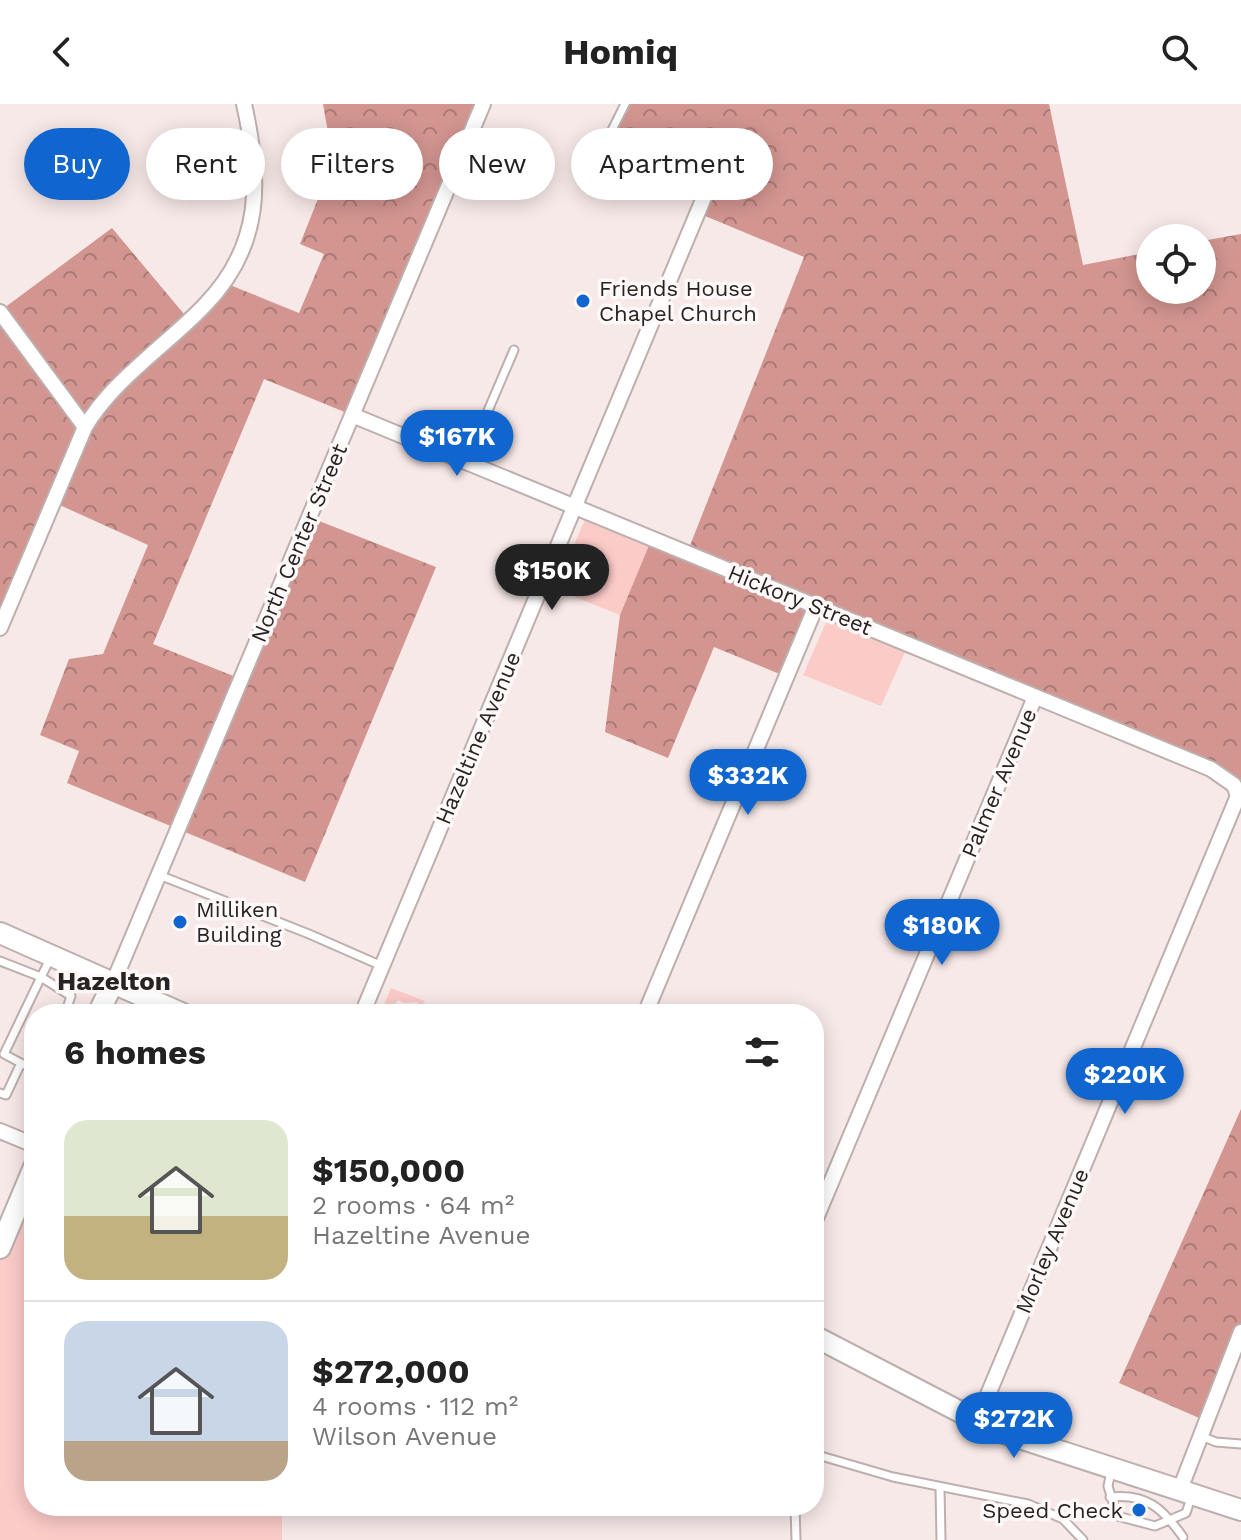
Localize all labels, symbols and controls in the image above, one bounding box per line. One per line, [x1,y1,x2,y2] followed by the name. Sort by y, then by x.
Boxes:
[40,30,84,74] icon: back
[1157,30,1201,74] icon: search
[563,31,678,73] text: Homiq
[24,128,130,200] chip: Buy
[146,128,265,200] chip: Rent
[281,128,423,200] chip: Filters
[439,128,555,200] chip: New
[571,128,773,200] chip: Apartment
[1136,224,1216,304] map controls
[1136,224,1216,304] button: locate
[599,276,757,326] place label: Friends House Chapel Church
[574,292,592,310] marker: Friends House Chapel Church
[401,410,513,478] pin: $167K
[418,421,496,451] text: $167K
[246,440,352,646] street label: North Center Street
[496,544,608,612] pin: $150K
[513,555,591,585] text: $150K
[724,560,876,640] street label: Hickory Street
[430,648,526,828] street label: Hazeltine Avenue
[956,705,1042,861] street label: Palmer Avenue
[692,749,804,817] pin: $332K
[707,760,789,790] text: $332K
[196,897,282,947] place label: Milliken Building
[886,899,998,967] pin: $180K
[903,910,981,940] text: $180K
[171,913,189,931] marker: Milliken Building
[57,966,171,996] district label: Hazelton
[740,1030,784,1074] icon: filters
[64,1032,206,1072] text: 6 homes
[1069,1048,1181,1116] pin: $220K
[1084,1059,1166,1089] text: $220K
[312,1150,465,1190] text: $150,000
[128,1152,224,1248] icon: home
[1010,1165,1094,1317] street label: Morley Avenue
[312,1190,514,1220] text: 2 rooms · 64 m²
[312,1220,530,1250] text: Hazeltine Avenue
[312,1351,470,1391] text: $272,000
[128,1353,224,1449] icon: home
[312,1391,518,1421] text: 4 rooms · 112 m²
[958,1392,1070,1460] pin: $272K
[973,1403,1055,1433] text: $272K
[312,1421,497,1451] text: Wilson Avenue
[982,1498,1123,1523] place label: Speed Check
[1130,1501,1148,1519] marker: Speed Check

